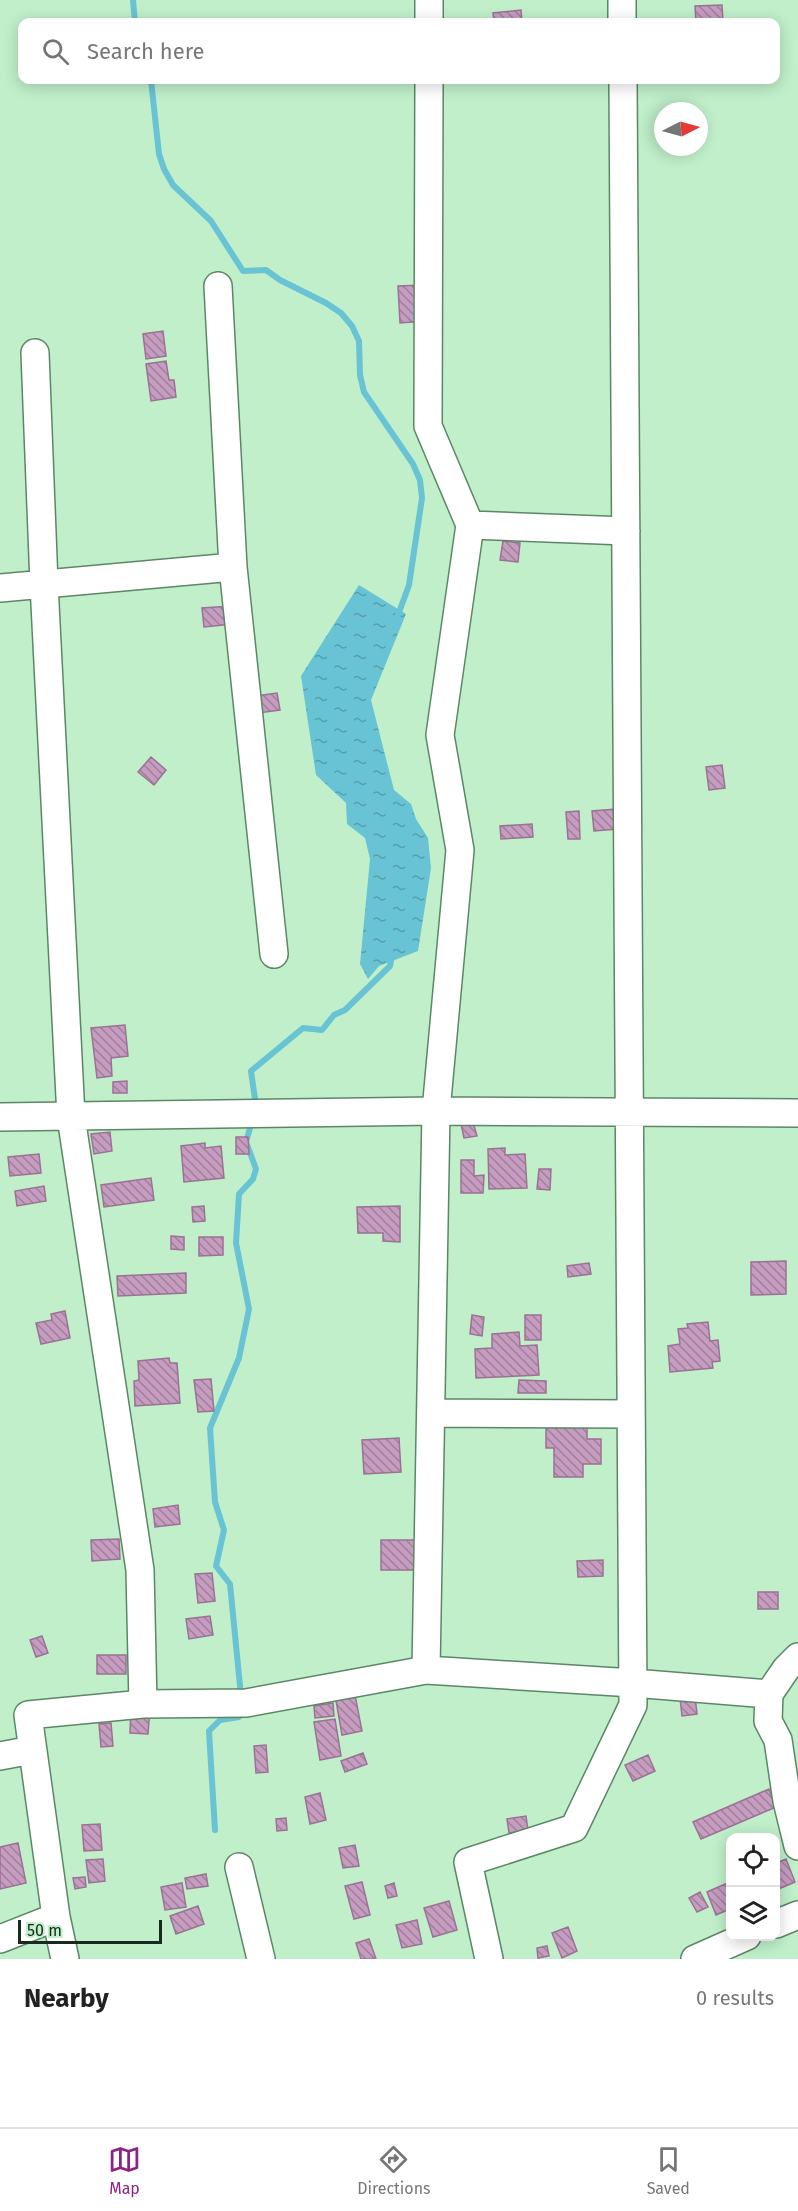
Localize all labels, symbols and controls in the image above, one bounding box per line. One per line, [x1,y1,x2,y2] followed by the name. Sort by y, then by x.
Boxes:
[18,18,780,84] search box
[39,35,72,68] icon: search
[87,38,205,65] text: Search here
[654,102,708,156] north arrow
[726,1833,780,1941] map controls
[726,1833,780,1887] button: locate
[726,1887,780,1941] button: layers
[18,1917,162,1944] scale bar
[27,1921,62,1940] text: 50 m
[24,1983,109,2014] text: Nearby
[696,1986,774,2010] text: 0 results
[108,2143,141,2198] tab: Map
[357,2143,431,2198] tab: Directions
[647,2143,690,2198] tab: Saved

